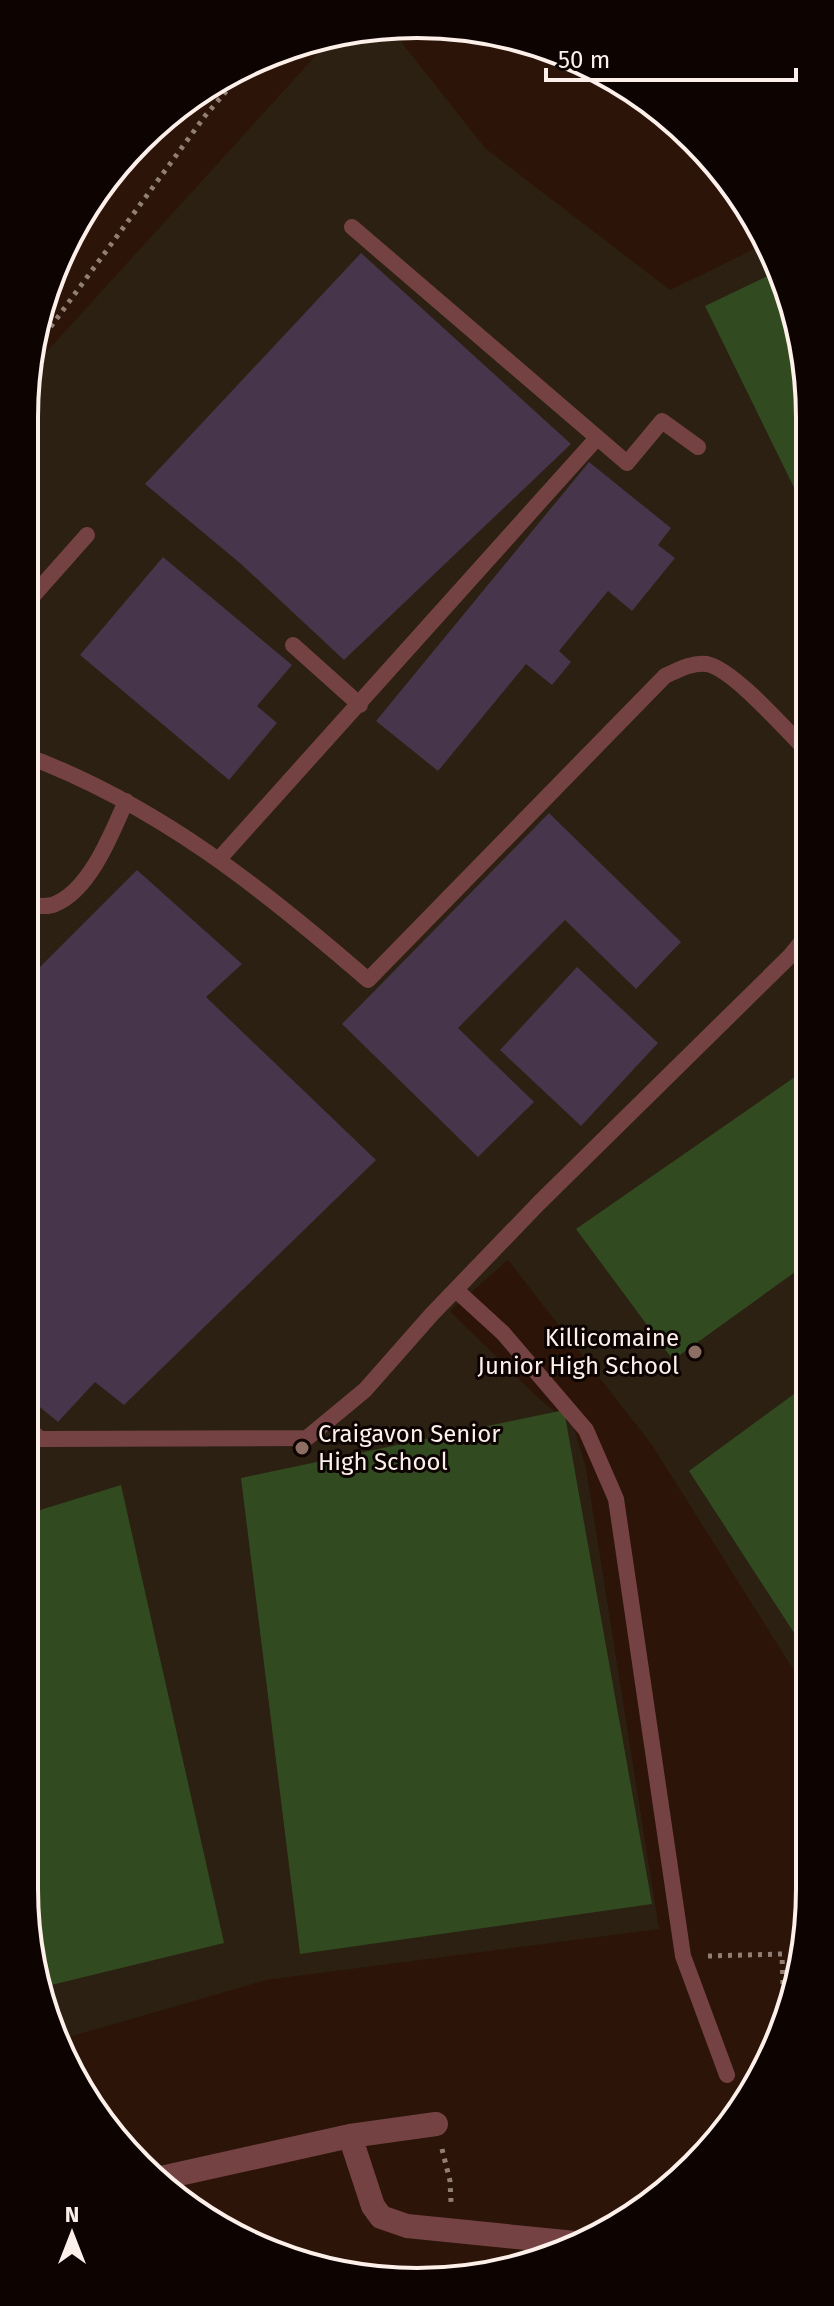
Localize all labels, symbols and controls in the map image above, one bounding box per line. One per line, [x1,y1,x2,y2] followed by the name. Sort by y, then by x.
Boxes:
[546,32,796,82] scale bar
[558,46,610,74] text: 50 m
[478,1324,679,1380] place label: Killicomaine Junior High School
[686,1343,704,1361] marker: Killicomaine Junior High School
[318,1420,501,1476] place label: Craigavon Senior High School
[293,1439,311,1457] marker: Craigavon Senior High School
[32,2194,112,2274] north arrow
[65,2201,79,2228] text: N

